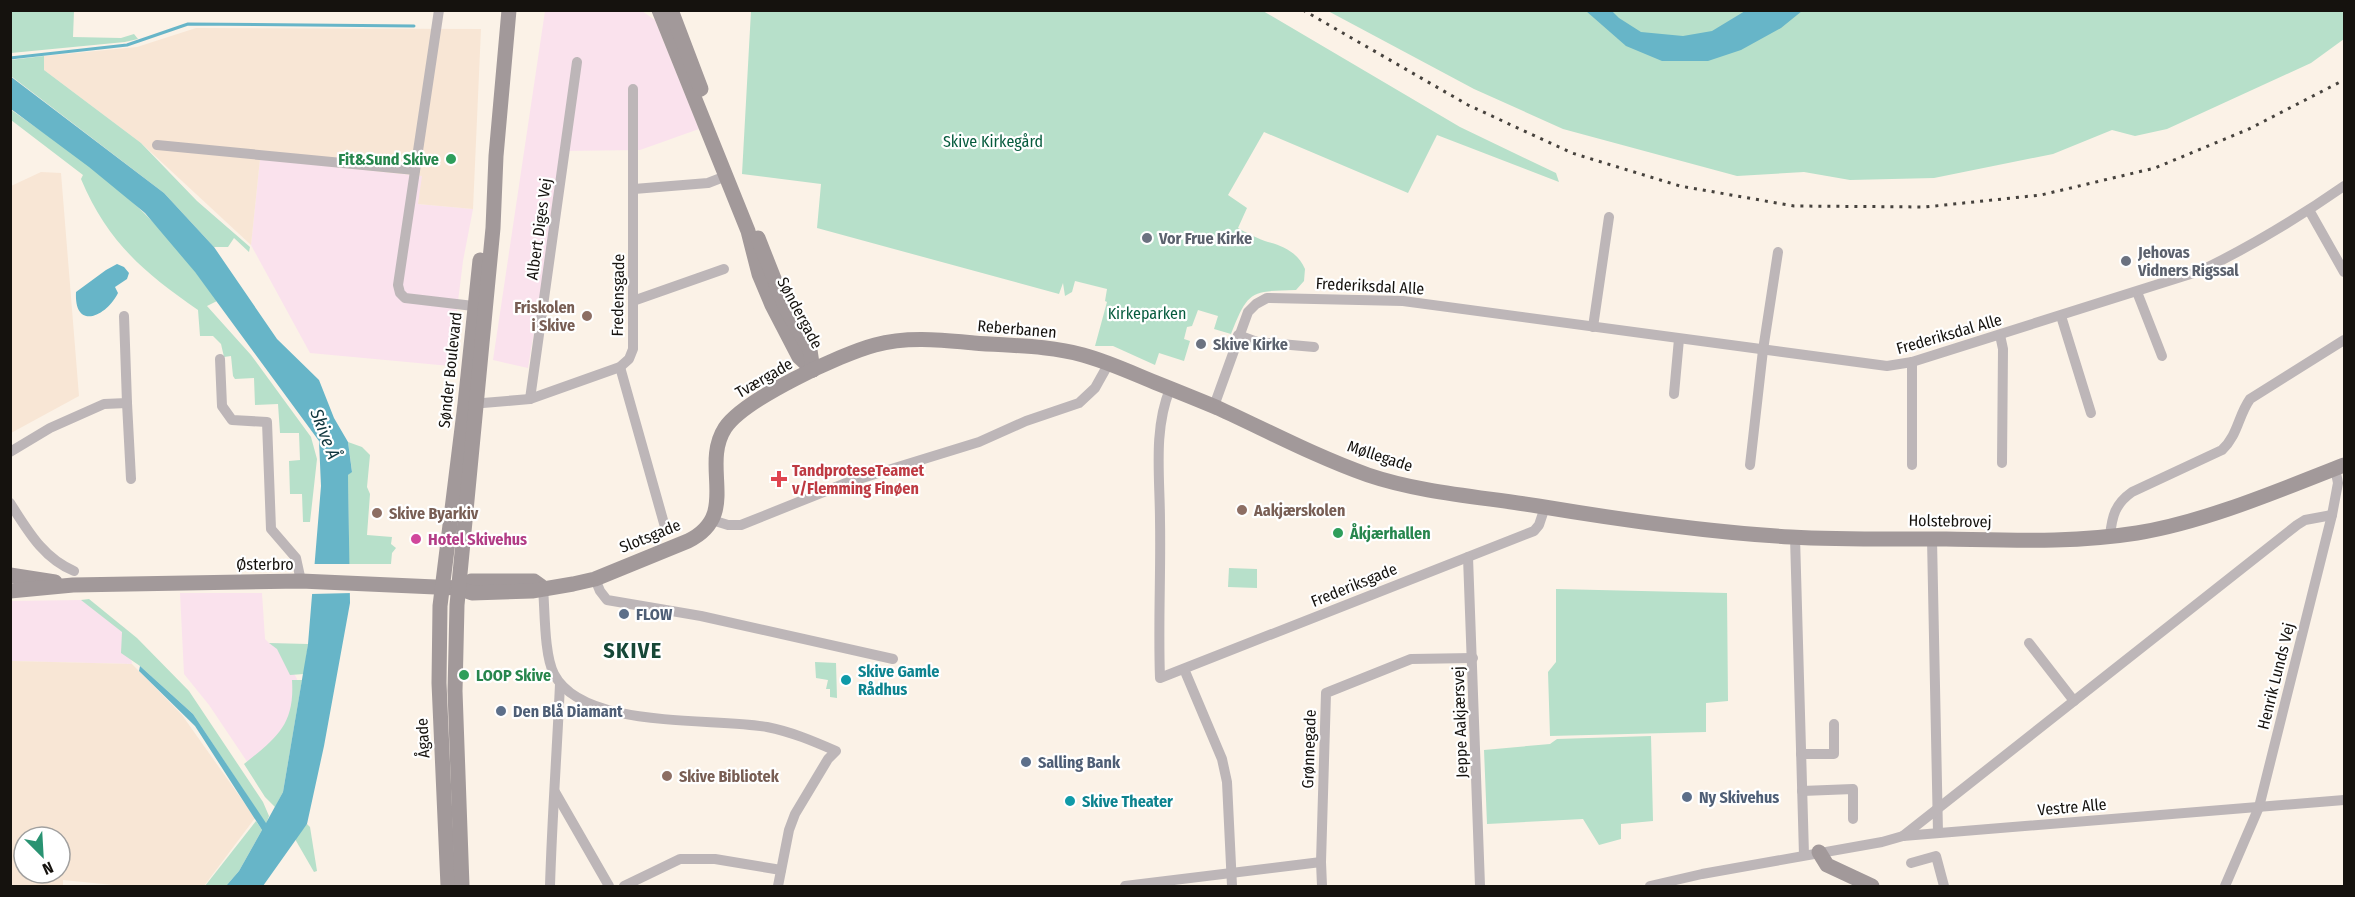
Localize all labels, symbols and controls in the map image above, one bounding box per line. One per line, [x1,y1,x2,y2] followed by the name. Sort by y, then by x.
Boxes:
[943,132,1043,151] park label: Skive Kirkegård
[338,150,439,169] place label: Fit&Sund Skive
[444,152,458,166] marker: Fit&Sund Skive
[522,177,556,281] street label: Albert Diges Vej
[1158,229,1252,248] place label: Vor Frue Kirke
[1140,231,1154,245] marker: Vor Frue Kirke
[2137,243,2239,280] place label: Jehovas Vidners Rigssal
[608,253,628,337] street label: Fredensgade
[2119,254,2133,268] marker: Jehovas Vidners Rigssal
[773,274,827,352] street label: Søndergade
[1315,274,1425,298] street label: Frederiksdal Alle
[514,298,575,335] place label: Friskolen i Skive
[1108,304,1186,323] park label: Kirkeparken
[580,309,594,323] marker: Friskolen i Skive
[1894,310,2004,358] street label: Frederiksdal Alle
[434,311,466,429] street label: Sønder Boulevard
[977,316,1057,342] street label: Reberbanen
[1213,335,1288,354] place label: Skive Kirke
[1194,337,1208,351] marker: Skive Kirke
[732,354,796,402] street label: Tværgade
[305,404,346,462] water label: Skive Å
[1345,437,1415,476] street label: Møllegade
[791,461,925,498] place label: TandproteseTeamet v/Flemming Finøen
[770,470,788,488] marker: TandproteseTeamet v/Flemming Finøen
[1253,501,1345,520] place label: Aakjærskolen
[1235,503,1249,517] marker: Aakjærskolen
[389,504,479,523] place label: Skive Byarkiv
[370,506,384,520] marker: Skive Byarkiv
[1908,511,1992,531] street label: Holstebrovej
[617,515,683,557] street label: Slotsgade
[1349,522,1431,543] place label: Åkjærhallen
[1331,526,1345,540] marker: Åkjærhallen
[428,530,527,549] place label: Hotel Skivehus
[409,532,423,546] marker: Hotel Skivehus
[236,555,294,574] street label: Østerbro
[1308,559,1400,611] street label: Frederiksgade
[636,605,673,624] place label: FLOW
[617,607,631,621] marker: FLOW
[2254,621,2298,731] street label: Henrik Lunds Vej
[603,637,663,664] district label: SKIVE
[858,662,939,699] place label: Skive Gamle Rådhus
[476,666,551,685] place label: LOOP Skive
[1449,666,1471,778] street label: Jeppe Aakjærsvej
[457,668,471,682] marker: LOOP Skive
[839,673,853,687] marker: Skive Gamle Rådhus
[513,702,623,721] place label: Den Blå Diamant
[494,704,508,718] marker: Den Blå Diamant
[1298,709,1320,789] street label: Grønnegade
[411,717,434,758] street label: Ågade
[1038,753,1121,772] place label: Salling Bank
[1019,755,1033,769] marker: Salling Bank
[679,767,780,786] place label: Skive Bibliotek
[660,769,674,783] marker: Skive Bibliotek
[1699,788,1779,807] place label: Ny Skivehus
[1680,790,1694,804] marker: Ny Skivehus
[1082,792,1173,811] place label: Skive Theater
[1063,794,1077,808] marker: Skive Theater
[2037,795,2107,819] street label: Vestre Alle
[12,825,72,885] north arrow
[40,858,56,879] text: N

